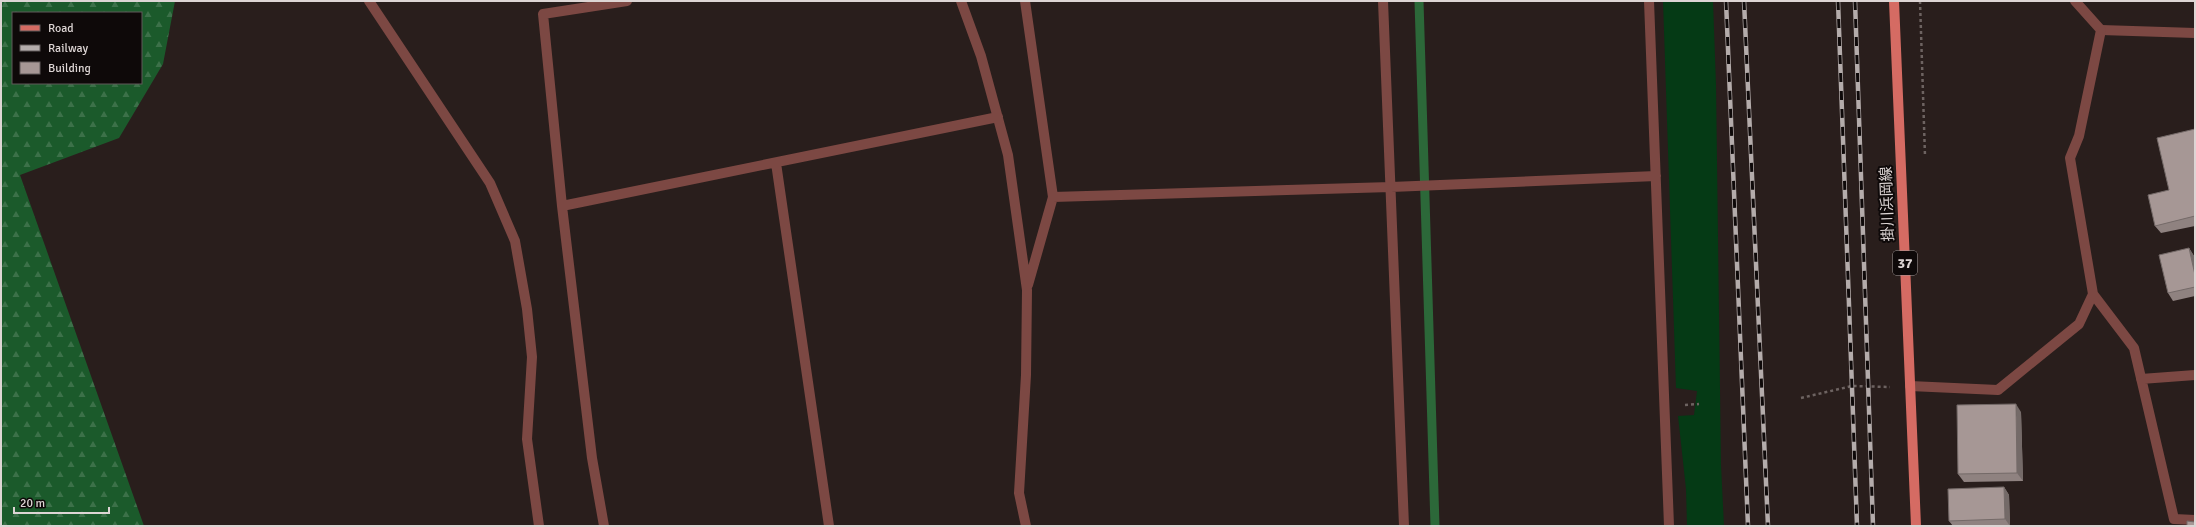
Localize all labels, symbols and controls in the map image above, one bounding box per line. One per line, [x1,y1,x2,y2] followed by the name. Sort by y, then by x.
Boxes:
[12,12,142,84] legend
[48,21,74,36] text: Road
[48,41,88,56] text: Railway
[48,61,91,76] text: Building
[1877,166,1897,242] street label: 掛川浜岡線
[1893,251,1917,275] road number: 37
[14,489,109,515] scale bar
[20,496,45,511] text: 20 m

